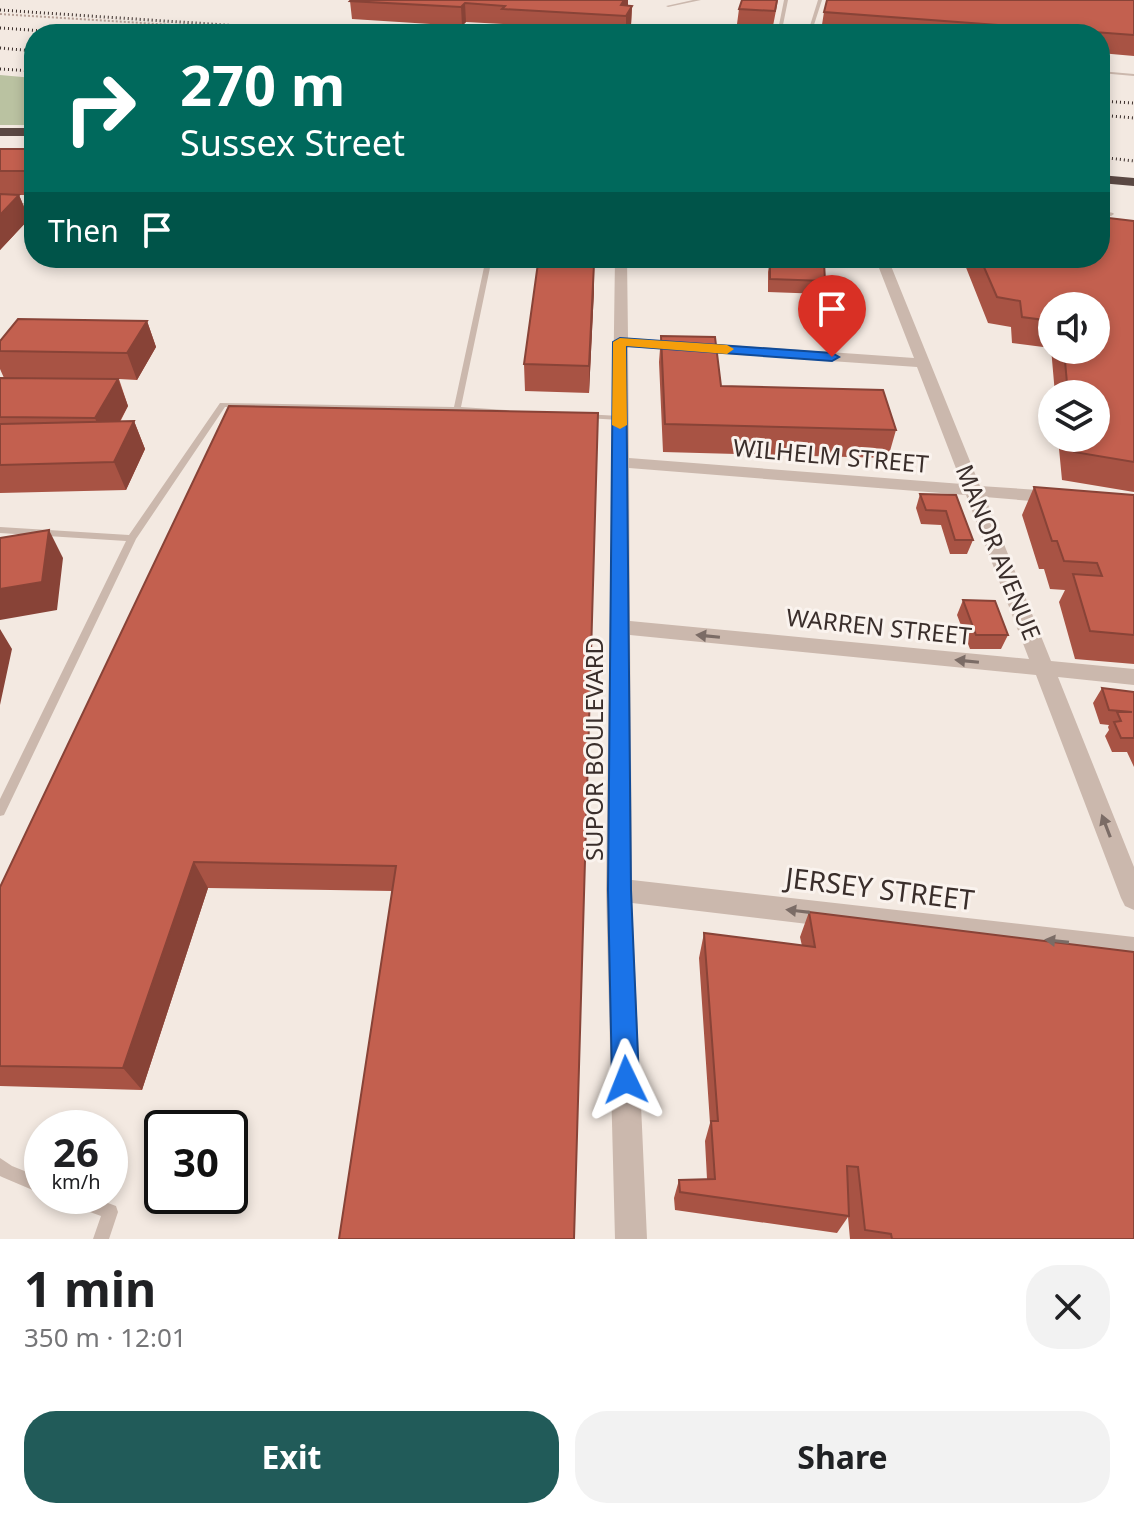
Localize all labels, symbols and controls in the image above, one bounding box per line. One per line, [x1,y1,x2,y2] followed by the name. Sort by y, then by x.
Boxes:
[180,46,345,122] text: 270 m
[48,56,152,160] icon: right
[180,118,405,167] text: Sussex Street
[135,208,179,252] icon: arrive
[48,210,119,251] text: Then
[798,275,866,357] pin
[810,287,854,331] icon: arrive
[1038,292,1110,452] map controls
[1038,292,1110,364] button: sound
[1038,380,1110,452] button: layers
[732,430,931,480] street label: WILHELM STREET
[949,459,1049,645] street label: MANOR AVENUE
[785,600,974,652] street label: WARREN STREET
[695,629,720,642] one-way arrow
[577,637,610,861] street label: SUPOR BOULEVARD
[954,654,979,667] one-way arrow
[1099,814,1112,838] one-way arrow
[781,857,977,918] street label: JERSEY STREET
[785,904,810,917] one-way arrow
[1044,934,1069,947] one-way arrow
[584,1038,668,1122] position arrow
[144,1110,248,1214] speed limit sign: 30
[53,1124,99,1179] text: 26
[51,1168,101,1195] text: km/h
[24,1256,156,1321] text: 1 min
[1026,1265,1110,1349] button: close
[24,1319,187,1355] text: 350 m · 12:01
[24,1411,559,1503] button: Exit
[575,1411,1110,1503] button: Share

